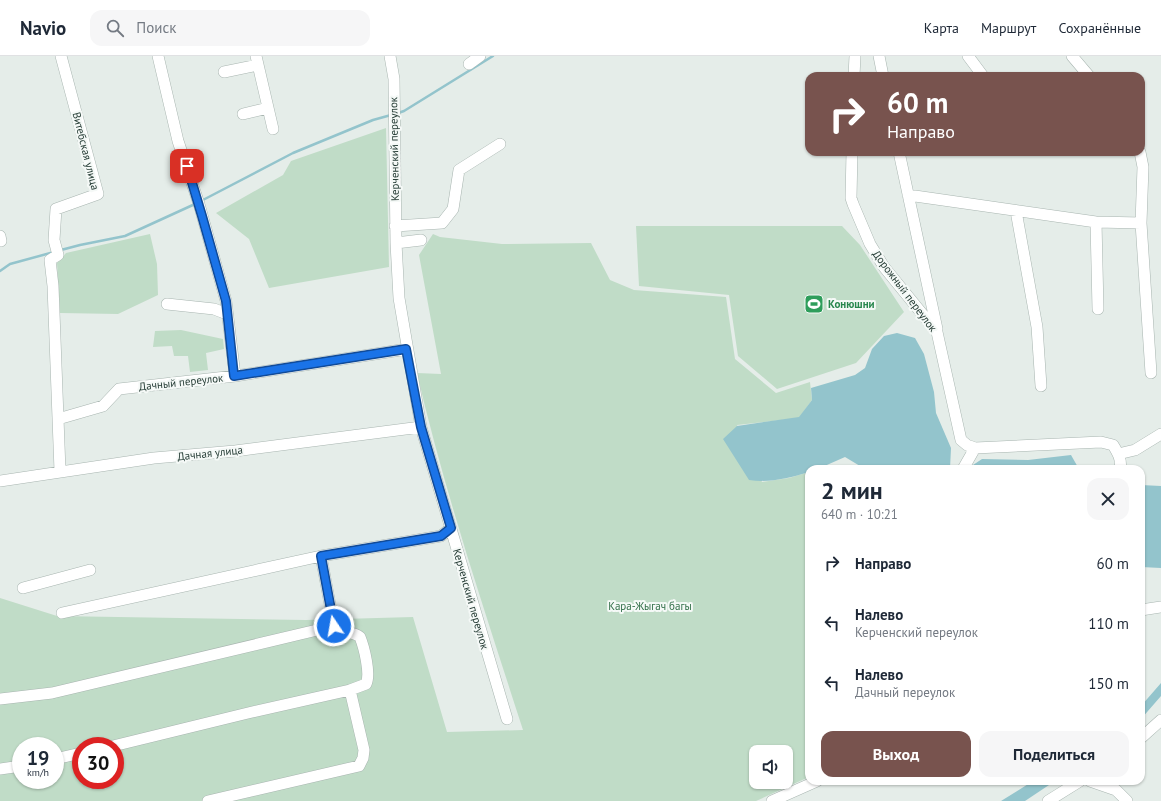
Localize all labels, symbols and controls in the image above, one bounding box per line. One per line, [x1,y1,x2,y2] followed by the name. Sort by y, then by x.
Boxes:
[90,10,370,46] search box
[20,16,66,40] text: Navio
[104,17,126,39] icon: search
[136,18,176,37] text: Поиск
[924,19,959,37] text: Карта
[981,19,1036,37] text: Маршрут
[1058,19,1141,37] text: Сохранённые
[887,84,948,121] text: 60 m
[821,88,873,140] icon: right
[386,96,402,201] street label: Керченский переулок
[70,111,102,191] street label: Витебская улица
[887,120,955,143] text: Направо
[170,149,204,183] pin
[176,155,198,177] icon: arrive
[870,247,941,335] street label: Дорожный переулок
[803,293,825,315] sports icon: Конюшни
[828,297,875,311] place label: Конюшни
[138,371,225,393] street label: Дачный переулок
[177,443,243,463] street label: Дачная улица
[821,475,883,506] text: 2 мин
[1087,478,1129,520] button: close
[821,506,898,523] text: 640 m · 10:21
[450,547,492,652] street label: Керченский переулок
[821,552,843,574] icon: right
[855,554,911,573] text: Направо
[1096,554,1129,573] text: 60 m
[608,599,692,613] park label: Кара-Жыгач багы
[313,605,355,647] position arrow
[855,605,903,624] text: Налево
[821,612,843,634] icon: left
[1088,614,1129,633] text: 110 m
[855,624,978,641] text: Керченский переулок
[855,665,903,684] text: Налево
[821,672,843,694] icon: left
[1088,674,1129,693] text: 150 m
[855,684,955,701] text: Дачный переулок
[821,731,971,777] button: Выход
[979,731,1129,777] button: Поделиться
[72,737,124,789] speed limit sign: 30
[27,745,49,771] text: 19
[749,745,793,789] map controls
[749,745,793,789] button: sound
[27,766,49,779] text: km/h

